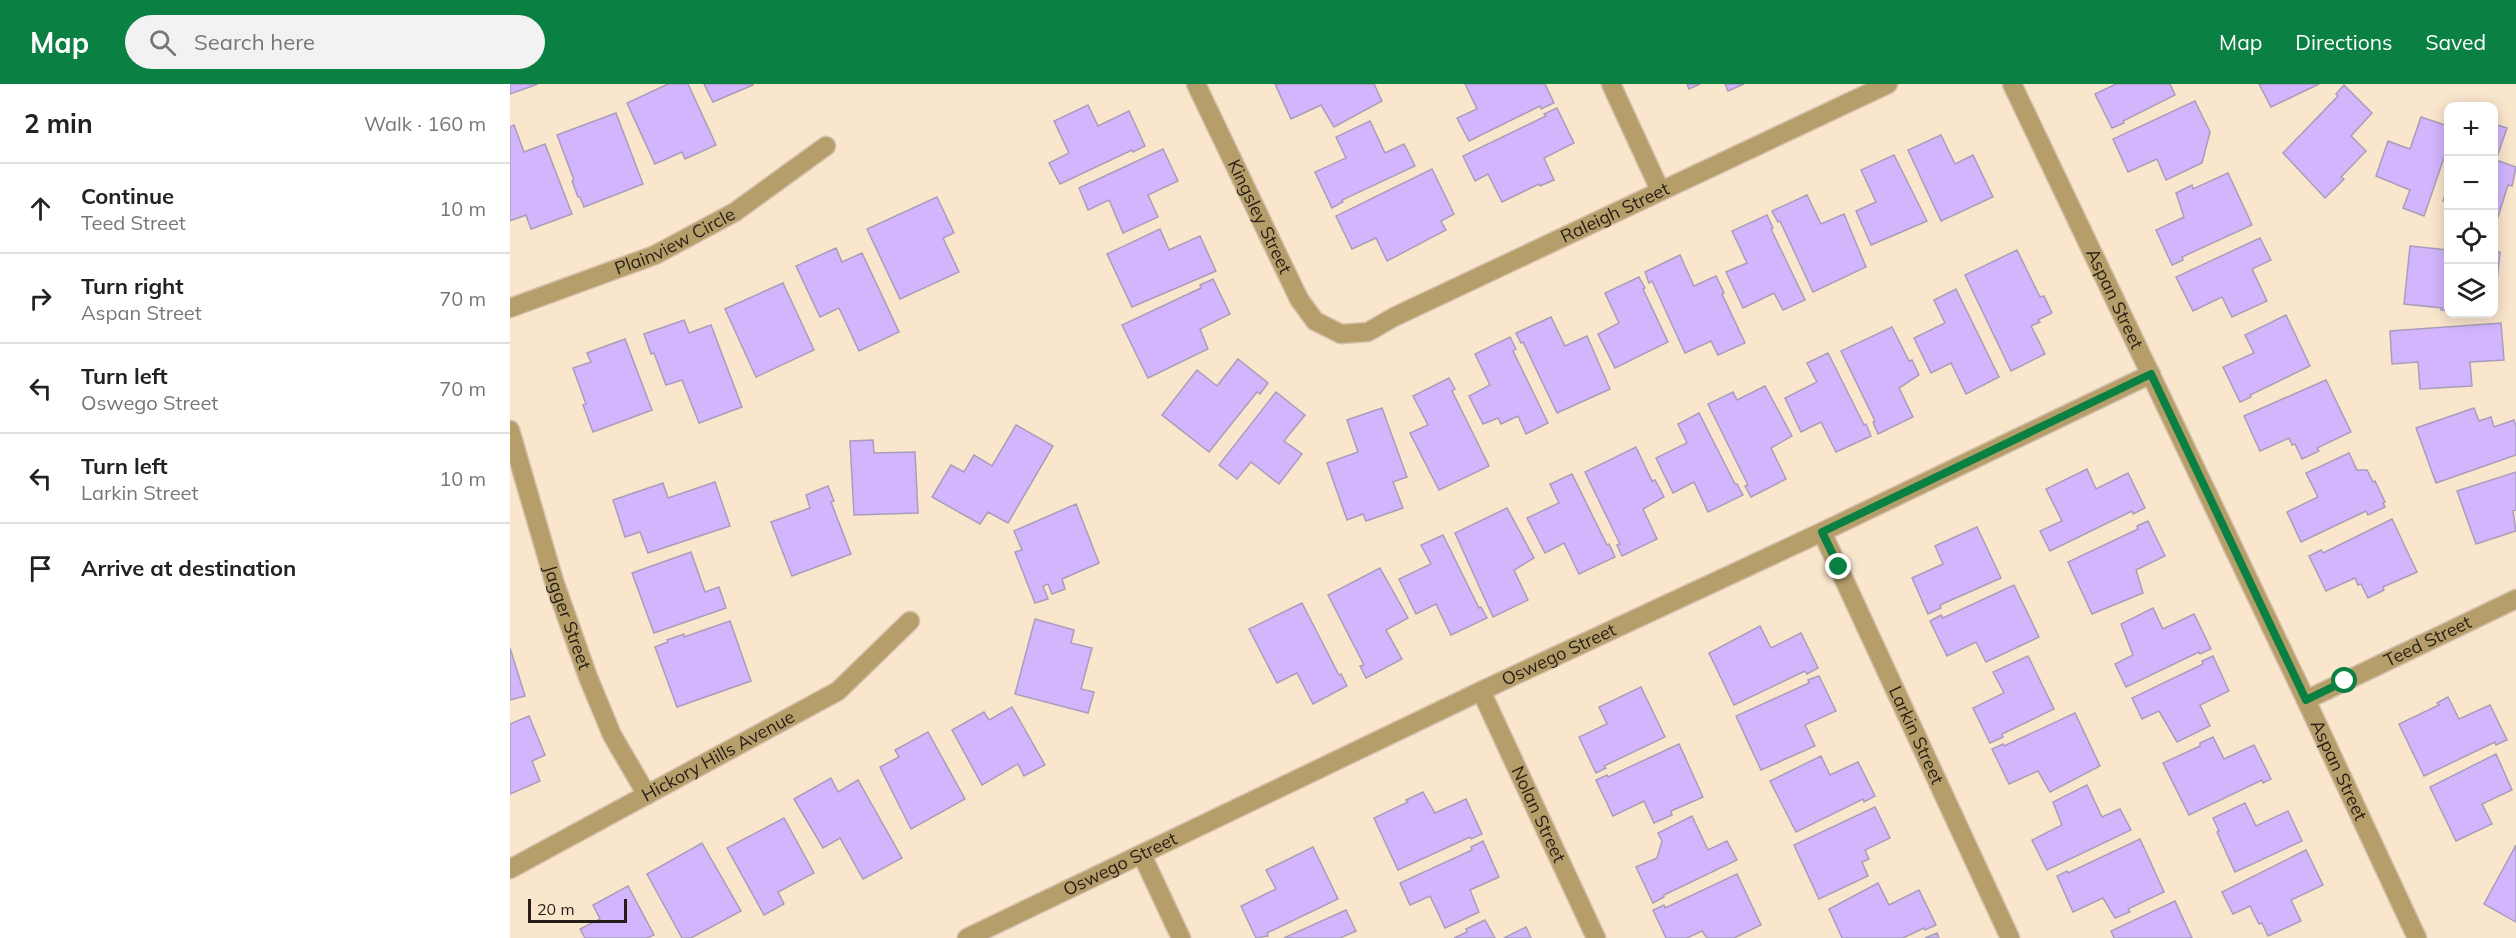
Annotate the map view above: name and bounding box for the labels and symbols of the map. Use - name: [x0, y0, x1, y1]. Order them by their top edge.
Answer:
- street label: Kingsley Street: [1223, 155, 1297, 277]
- street label: Raleigh Street: [1557, 177, 1673, 248]
- street label: Plainview Circle: [611, 202, 739, 280]
- street label: Aspan Street: [2081, 245, 2149, 353]
- route end: [1825, 553, 1851, 579]
- street label: Jagger Street: [539, 562, 596, 673]
- street label: Teed Street: [2380, 610, 2475, 672]
- street label: Oswego Street: [1498, 618, 1619, 691]
- route start: [2331, 667, 2357, 693]
- street label: Larkin Street: [1884, 682, 1949, 788]
- street label: Hickory Hills Avenue: [638, 705, 799, 806]
- street label: Aspan Street: [2306, 716, 2373, 824]
- street label: Nolan Street: [1506, 762, 1571, 866]
- street label: Oswego Street: [1059, 827, 1181, 901]
- scale bar: [528, 896, 627, 924]

